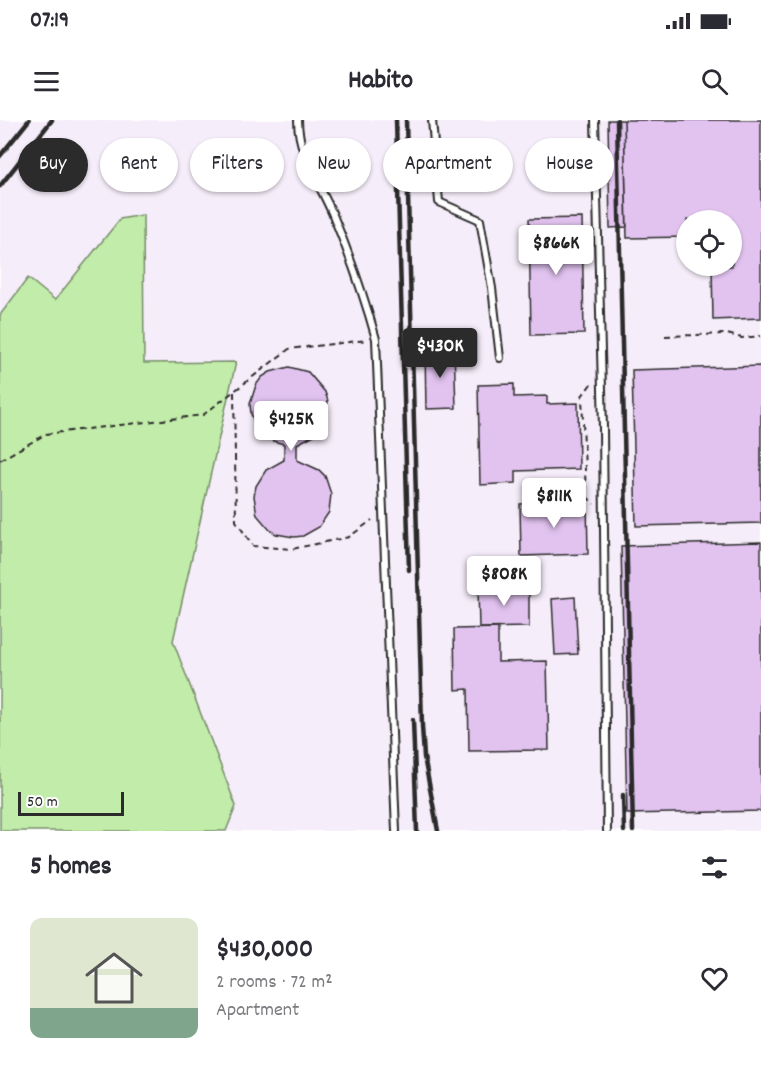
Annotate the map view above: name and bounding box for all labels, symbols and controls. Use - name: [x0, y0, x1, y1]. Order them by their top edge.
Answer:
- text: 07:19: [30, 6, 69, 37]
- text: Habito: [348, 62, 413, 101]
- icon: menu: [30, 65, 63, 98]
- icon: search: [698, 65, 731, 98]
- chip: Buy: [18, 138, 88, 192]
- chip: Rent: [100, 138, 178, 192]
- chip: Filters: [190, 138, 284, 192]
- chip: New: [296, 138, 371, 192]
- chip: Apartment: [383, 138, 513, 192]
- chip: House: [525, 138, 614, 192]
- map controls: [676, 210, 742, 276]
- button: locate: [676, 210, 742, 276]
- pin: $866K: [514, 225, 598, 276]
- text: $866K: [533, 230, 580, 258]
- pin: $430K: [398, 328, 482, 379]
- text: $430K: [416, 333, 464, 361]
- pin: $425K: [249, 401, 333, 452]
- text: $425K: [268, 406, 314, 434]
- pin: $811K: [512, 478, 596, 529]
- text: $811K: [536, 483, 572, 511]
- pin: $808K: [462, 556, 546, 607]
- text: $808K: [481, 561, 527, 589]
- scale bar: [18, 789, 124, 816]
- text: 50 m: [27, 791, 58, 814]
- text: 5 homes: [30, 849, 112, 886]
- icon: filters: [698, 851, 731, 884]
- text: $430,000: [216, 932, 313, 969]
- icon: home: [78, 942, 150, 1014]
- icon: heart: [698, 962, 731, 995]
- text: 2 rooms · 72 m²: [216, 969, 332, 997]
- text: Apartment: [216, 997, 299, 1025]

